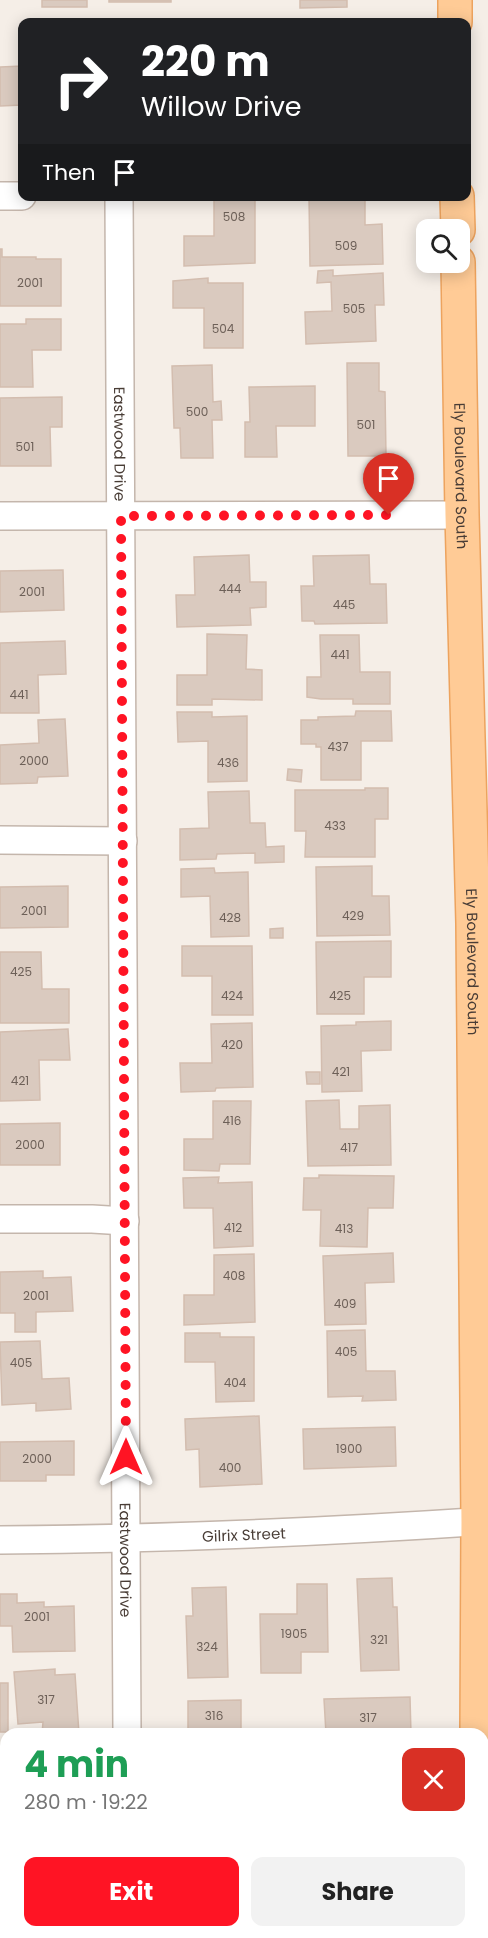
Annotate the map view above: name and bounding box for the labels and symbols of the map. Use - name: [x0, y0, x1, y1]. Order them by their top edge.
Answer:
- house number: 508: [223, 208, 245, 225]
- house number: 509: [335, 237, 357, 254]
- house number: 2001: [17, 274, 43, 291]
- house number: 505: [343, 300, 365, 317]
- house number: 504: [212, 320, 235, 337]
- street label: Eastwood Drive: [109, 387, 131, 501]
- street label: Ely Boulevard South: [450, 402, 473, 550]
- house number: 500: [186, 403, 208, 420]
- house number: 501: [357, 416, 375, 433]
- house number: 501: [16, 438, 34, 455]
- pin: [363, 453, 414, 515]
- house number: 444: [219, 580, 242, 597]
- house number: 2001: [19, 583, 45, 600]
- house number: 445: [333, 596, 355, 613]
- house number: 441: [331, 646, 349, 663]
- house number: 441: [10, 686, 28, 703]
- house number: 437: [327, 738, 349, 755]
- house number: 2000: [19, 752, 49, 769]
- house number: 436: [217, 754, 239, 771]
- house number: 433: [324, 817, 346, 834]
- street label: Ely Boulevard South: [462, 888, 484, 1035]
- house number: 2001: [21, 902, 47, 919]
- house number: 429: [342, 907, 364, 924]
- house number: 428: [219, 909, 241, 926]
- house number: 425: [10, 963, 32, 980]
- house number: 424: [221, 987, 243, 1004]
- house number: 425: [329, 987, 351, 1004]
- house number: 420: [221, 1036, 243, 1053]
- house number: 421: [332, 1063, 350, 1080]
- house number: 421: [11, 1072, 29, 1089]
- house number: 416: [222, 1112, 242, 1129]
- house number: 2000: [15, 1136, 45, 1153]
- house number: 417: [340, 1139, 358, 1156]
- house number: 412: [224, 1219, 242, 1236]
- house number: 413: [335, 1220, 353, 1237]
- house number: 408: [223, 1267, 245, 1284]
- house number: 2001: [23, 1287, 49, 1304]
- house number: 409: [334, 1295, 356, 1312]
- house number: 405: [335, 1343, 357, 1360]
- house number: 405: [10, 1354, 32, 1371]
- house number: 404: [224, 1374, 247, 1391]
- position arrow: [94, 1425, 158, 1489]
- house number: 1900: [336, 1440, 362, 1457]
- house number: 2000: [22, 1450, 52, 1467]
- house number: 400: [219, 1459, 241, 1476]
- street label: Eastwood Drive: [115, 1503, 137, 1617]
- street label: Gilrix Street: [202, 1522, 286, 1546]
- house number: 2001: [24, 1608, 50, 1625]
- house number: 1905: [281, 1625, 307, 1642]
- house number: 321: [370, 1631, 388, 1648]
- house number: 324: [196, 1638, 218, 1655]
- house number: 317: [37, 1691, 55, 1708]
- house number: 316: [205, 1707, 223, 1724]
- house number: 317: [359, 1709, 377, 1726]

